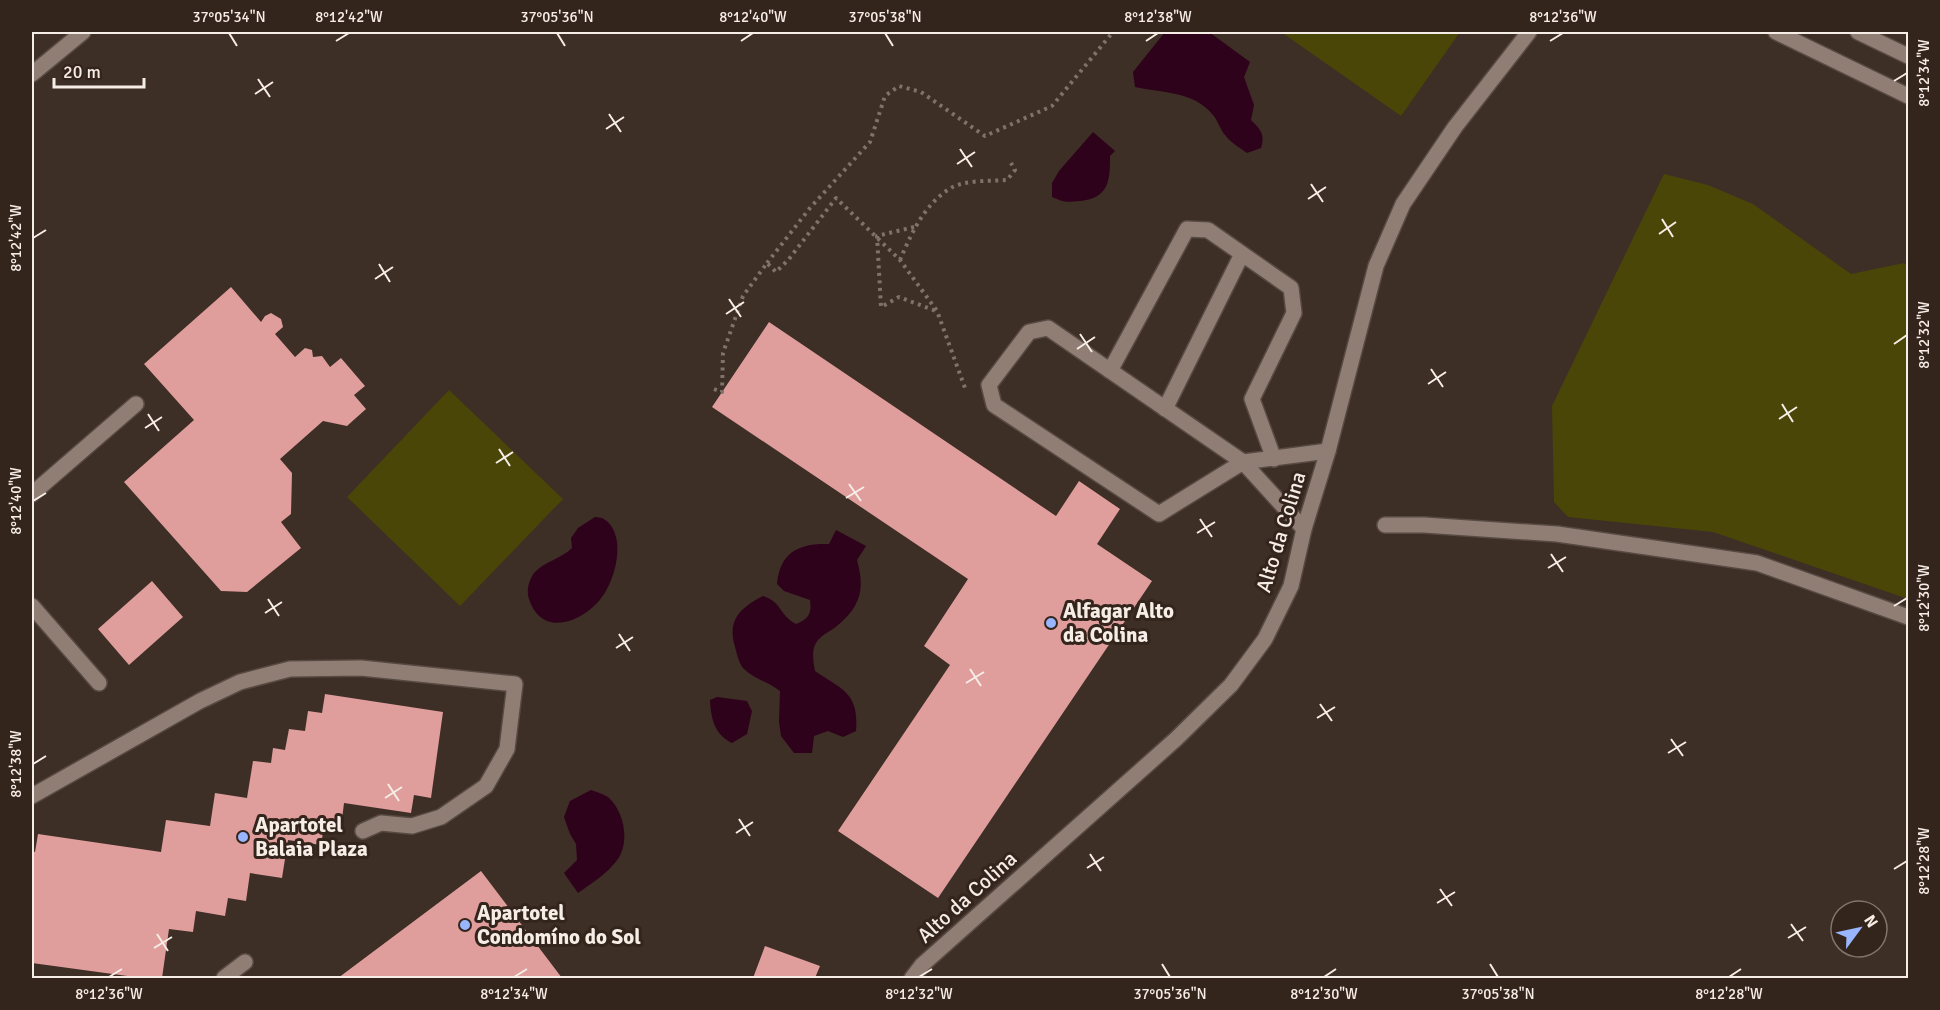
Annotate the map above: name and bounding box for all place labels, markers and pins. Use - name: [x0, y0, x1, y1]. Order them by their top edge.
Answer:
- place label: Alfagar Alto da Colina: [1063, 598, 1174, 648]
- marker: Alfagar Alto da Colina: [1044, 616, 1058, 630]
- place label: Apartotel Balaia Plaza: [255, 812, 368, 862]
- marker: Apartotel Balaia Plaza: [236, 830, 250, 844]
- place label: Apartotel Condomíno do Sol: [477, 900, 641, 950]
- marker: Apartotel Condomíno do Sol: [458, 918, 472, 932]

